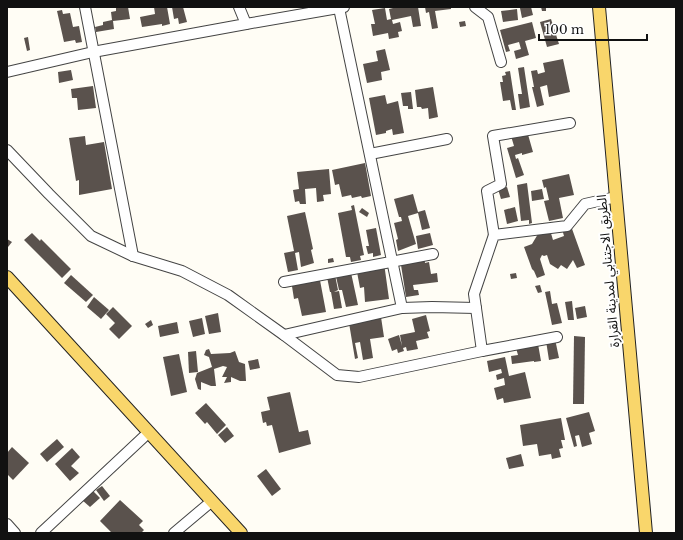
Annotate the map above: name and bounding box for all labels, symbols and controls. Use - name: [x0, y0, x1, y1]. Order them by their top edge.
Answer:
- scale bar: [539, 16, 647, 42]
- text: 100 m: [545, 22, 584, 37]
- street label: الطريق الاجتنابي لمدينة القرارة: [593, 194, 625, 348]

